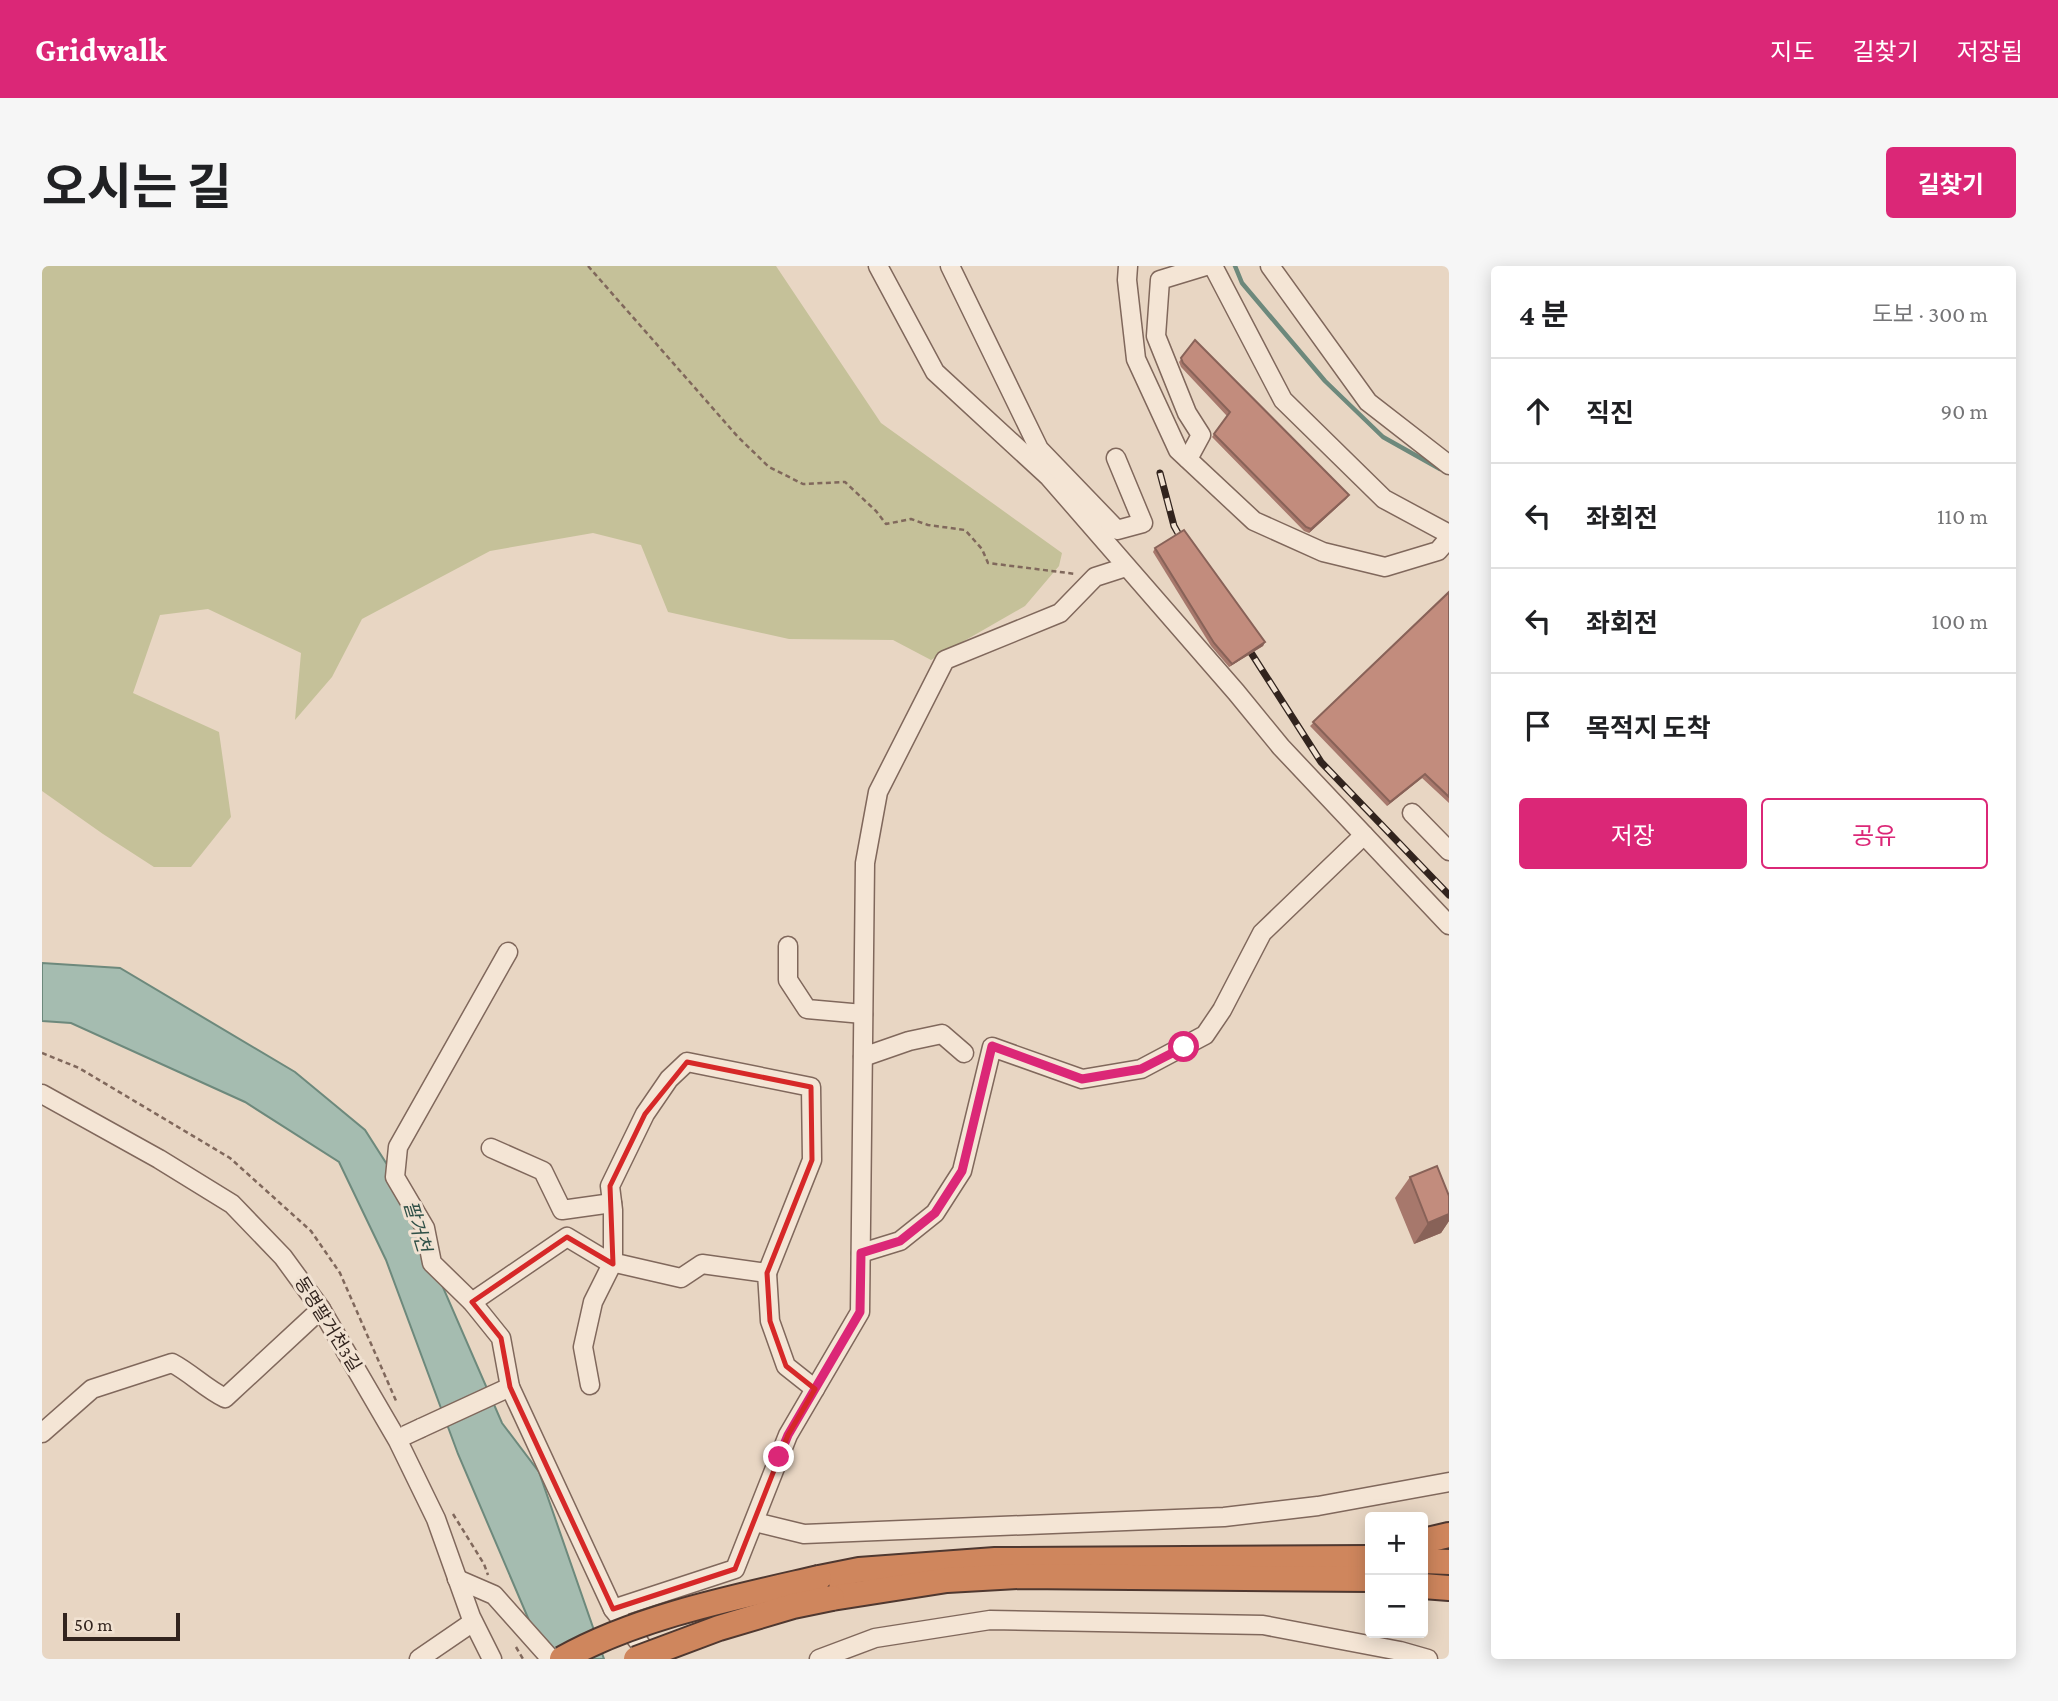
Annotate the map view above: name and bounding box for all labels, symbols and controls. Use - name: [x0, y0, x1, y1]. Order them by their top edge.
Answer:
- text: Gridwalk: [35, 31, 167, 68]
- text: 지도: [1770, 38, 1815, 65]
- text: 길찾기: [1853, 38, 1919, 65]
- text: 저장됨: [1957, 38, 2023, 65]
- button: 길찾기: [1886, 147, 2016, 218]
- text: 오시는 길: [42, 160, 232, 215]
- text: 4 분: [1519, 298, 1569, 331]
- text: 도보 · 300 m: [1872, 301, 1988, 327]
- icon: ahead: [1519, 392, 1557, 430]
- text: 90 m: [1941, 398, 1988, 424]
- text: 직진: [1586, 399, 1634, 428]
- icon: left: [1519, 497, 1557, 535]
- text: 110 m: [1937, 503, 1988, 529]
- text: 좌회전: [1586, 504, 1658, 533]
- icon: left: [1519, 602, 1557, 640]
- text: 100 m: [1932, 608, 1988, 634]
- text: 좌회전: [1586, 609, 1658, 638]
- icon: arrive: [1519, 707, 1557, 745]
- text: 목적지 도착: [1586, 714, 1711, 743]
- button: 저장: [1519, 798, 1747, 869]
- button: 공유: [1761, 798, 1988, 869]
- route start: [1168, 1031, 1199, 1062]
- water label: 팔거천: [400, 1198, 436, 1256]
- street label: 동명팔거천3길: [291, 1273, 365, 1375]
- route end: [763, 1441, 794, 1472]
- map controls: [1365, 1512, 1428, 1638]
- button: +: [1365, 1512, 1428, 1575]
- button: −: [1365, 1575, 1428, 1638]
- scale bar: [63, 1610, 180, 1642]
- text: 50 m: [74, 1614, 113, 1635]

